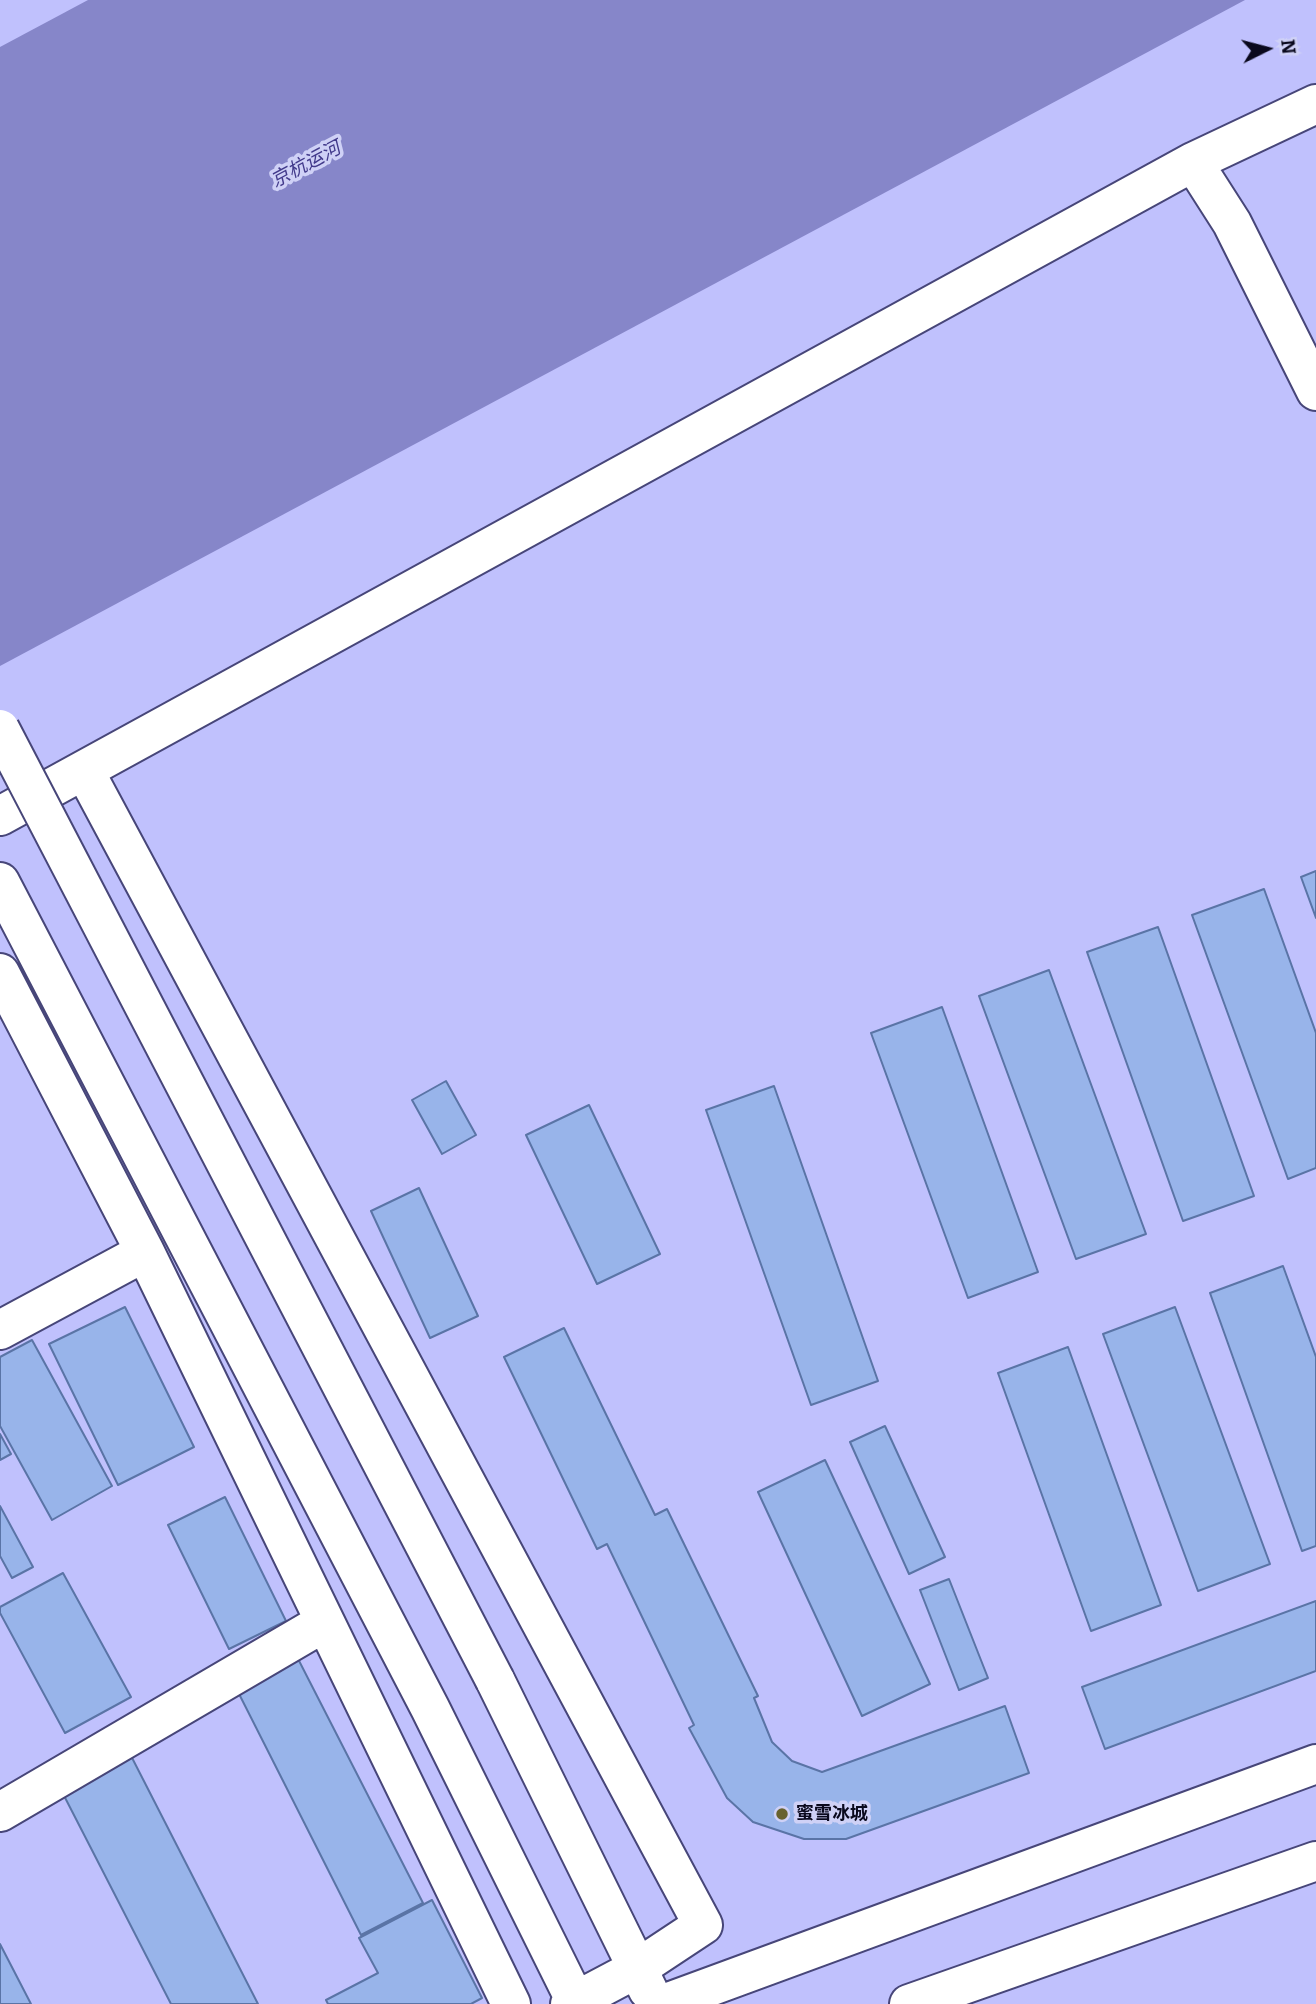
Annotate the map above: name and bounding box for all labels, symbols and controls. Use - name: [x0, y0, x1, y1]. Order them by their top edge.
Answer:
- north arrow: [1232, 14, 1302, 84]
- text: N: [1276, 38, 1301, 55]
- water label: 京杭运河: [267, 137, 345, 193]
- place label: 蜜雪冰城: [796, 1803, 868, 1825]
- marker: 蜜雪冰城: [774, 1806, 790, 1822]

